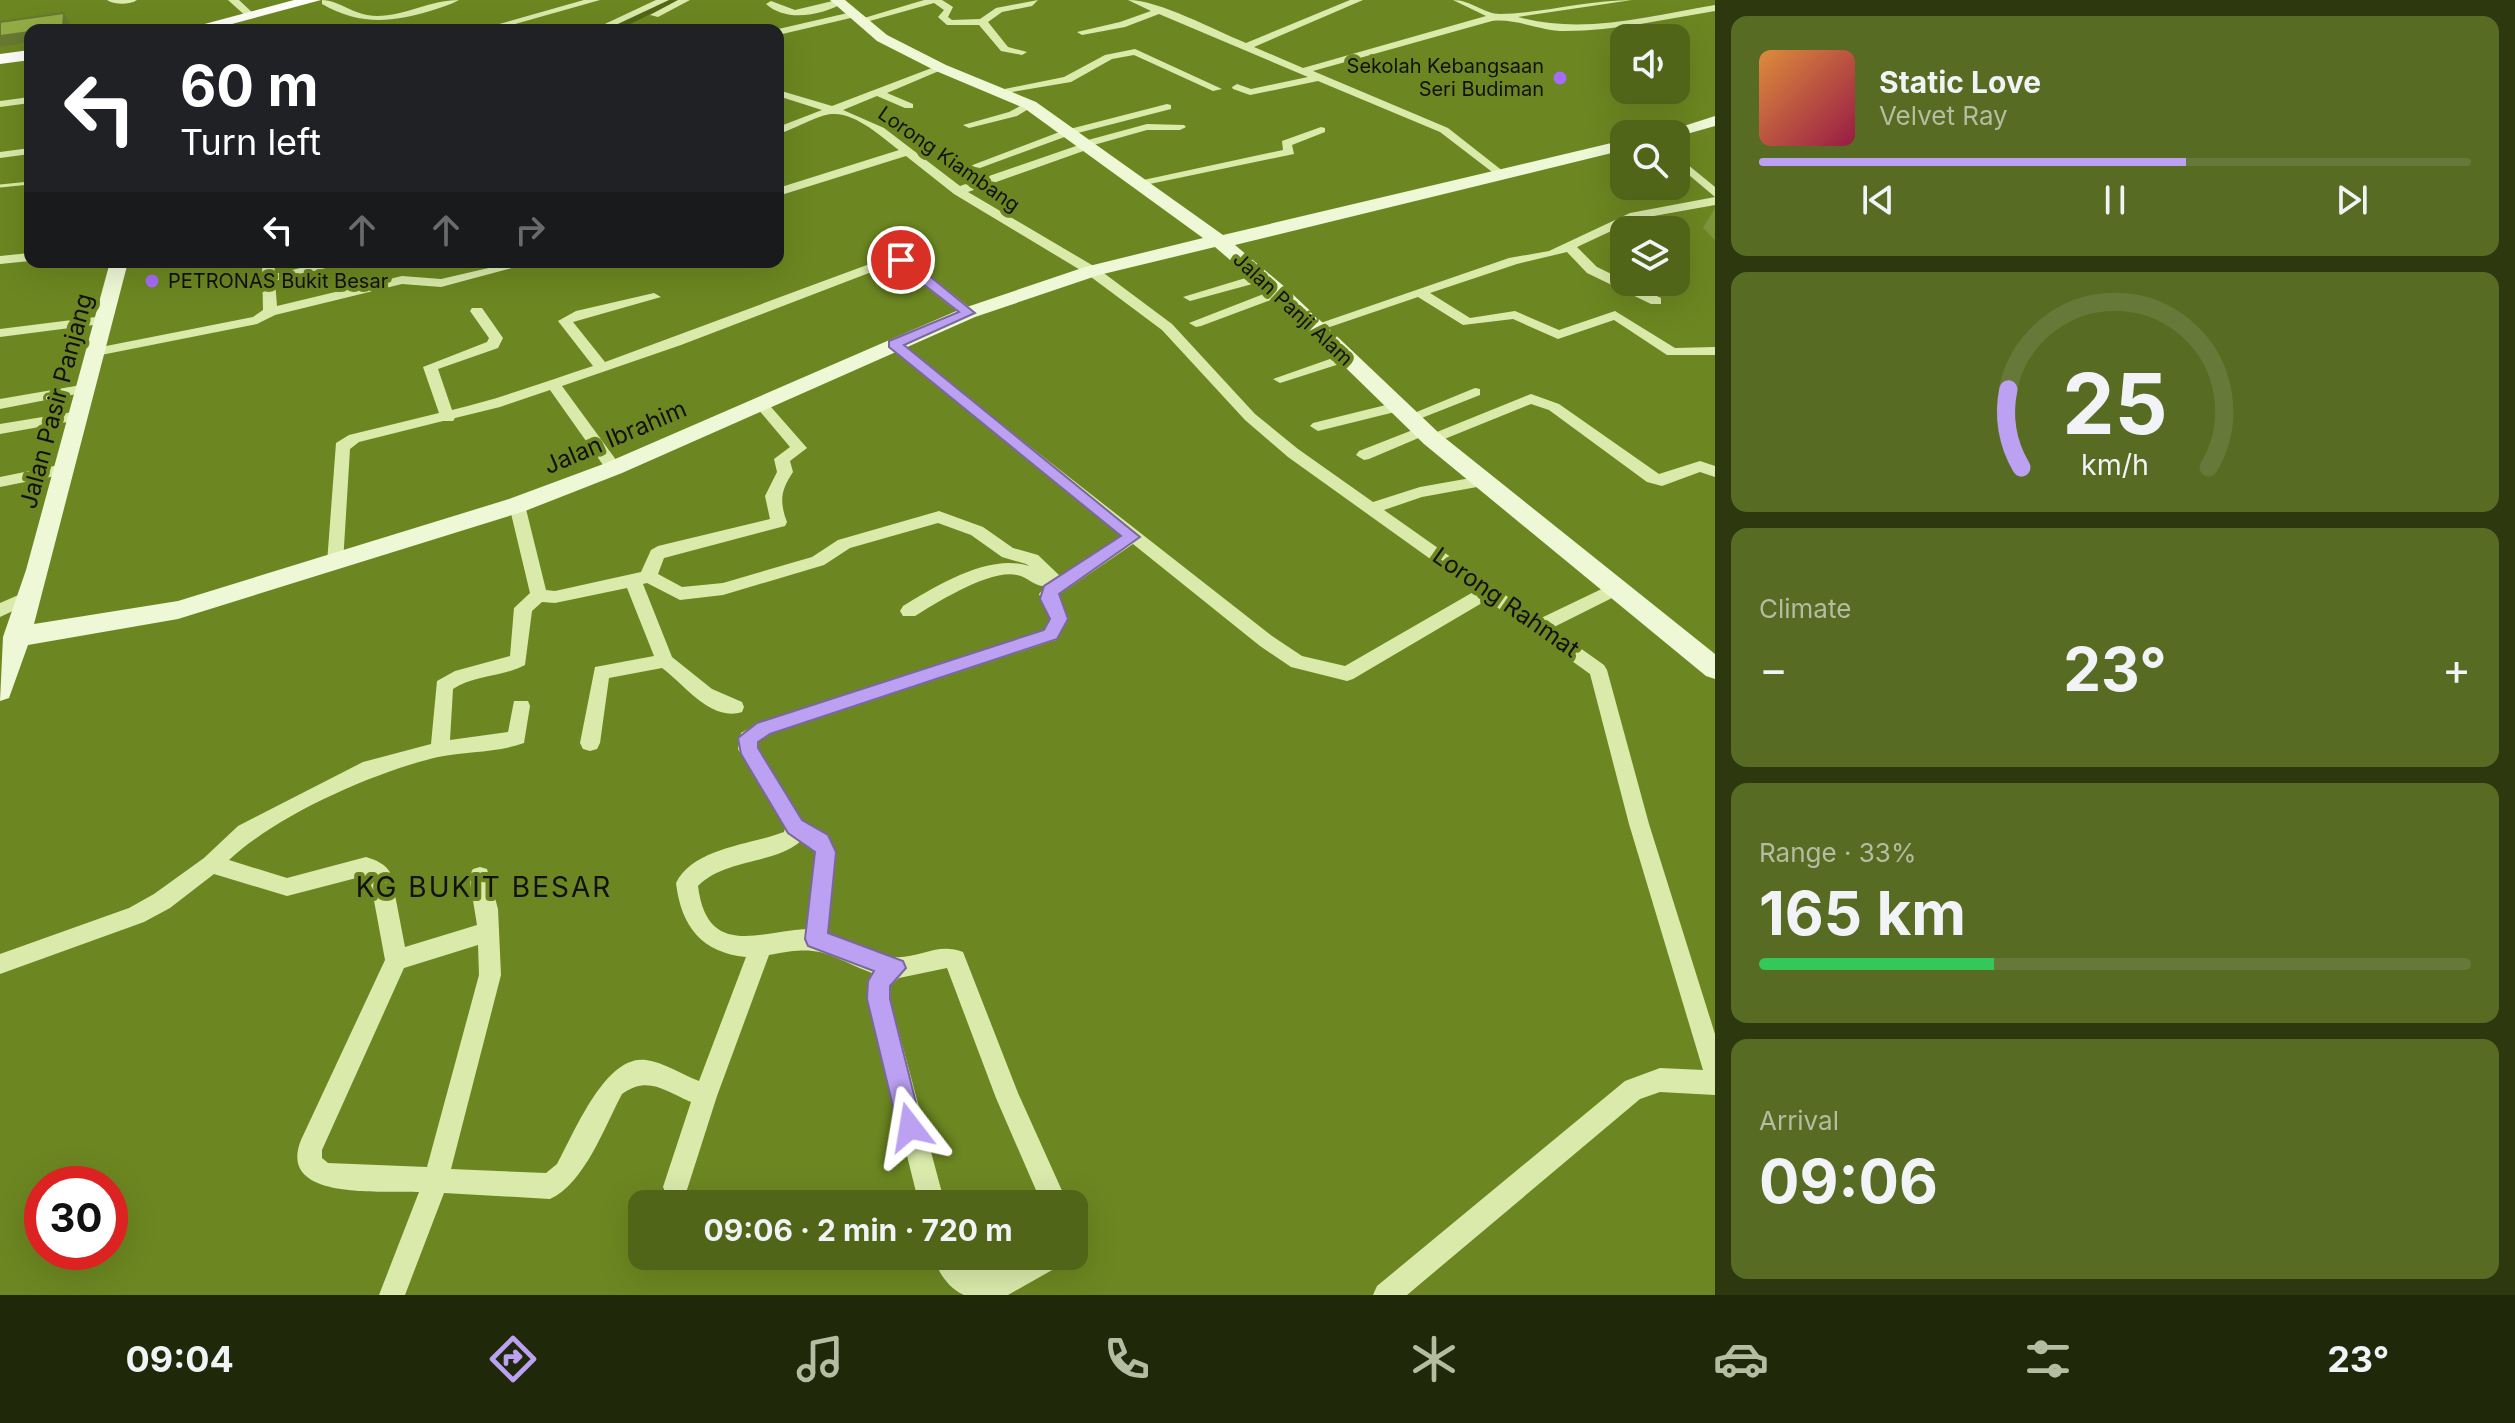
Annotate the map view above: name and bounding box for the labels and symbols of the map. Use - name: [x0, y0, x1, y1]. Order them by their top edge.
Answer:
- place label: Sekolah Kebangsaan Seri Budiman: [1347, 54, 1544, 101]
- marker: Sekolah Kebangsaan Seri Budiman: [1551, 69, 1569, 87]
- street label: Lorong Kiambang: [874, 101, 1024, 217]
- pin: [867, 226, 935, 294]
- street label: Jalan Panji Alam: [1228, 247, 1358, 371]
- place label: PETRONAS Bukit Besar: [168, 269, 389, 293]
- marker: PETRONAS Bukit Besar: [143, 272, 161, 290]
- street label: Jalan Pasir Panjang: [13, 290, 99, 512]
- street label: Jalan Ibrahim: [539, 394, 691, 480]
- street label: Lorong Rahmat: [1427, 541, 1585, 663]
- district label: KG BUKIT BESAR: [356, 870, 612, 904]
- position arrow: [868, 1085, 952, 1169]
- speed limit sign: 30: [24, 1166, 128, 1270]

